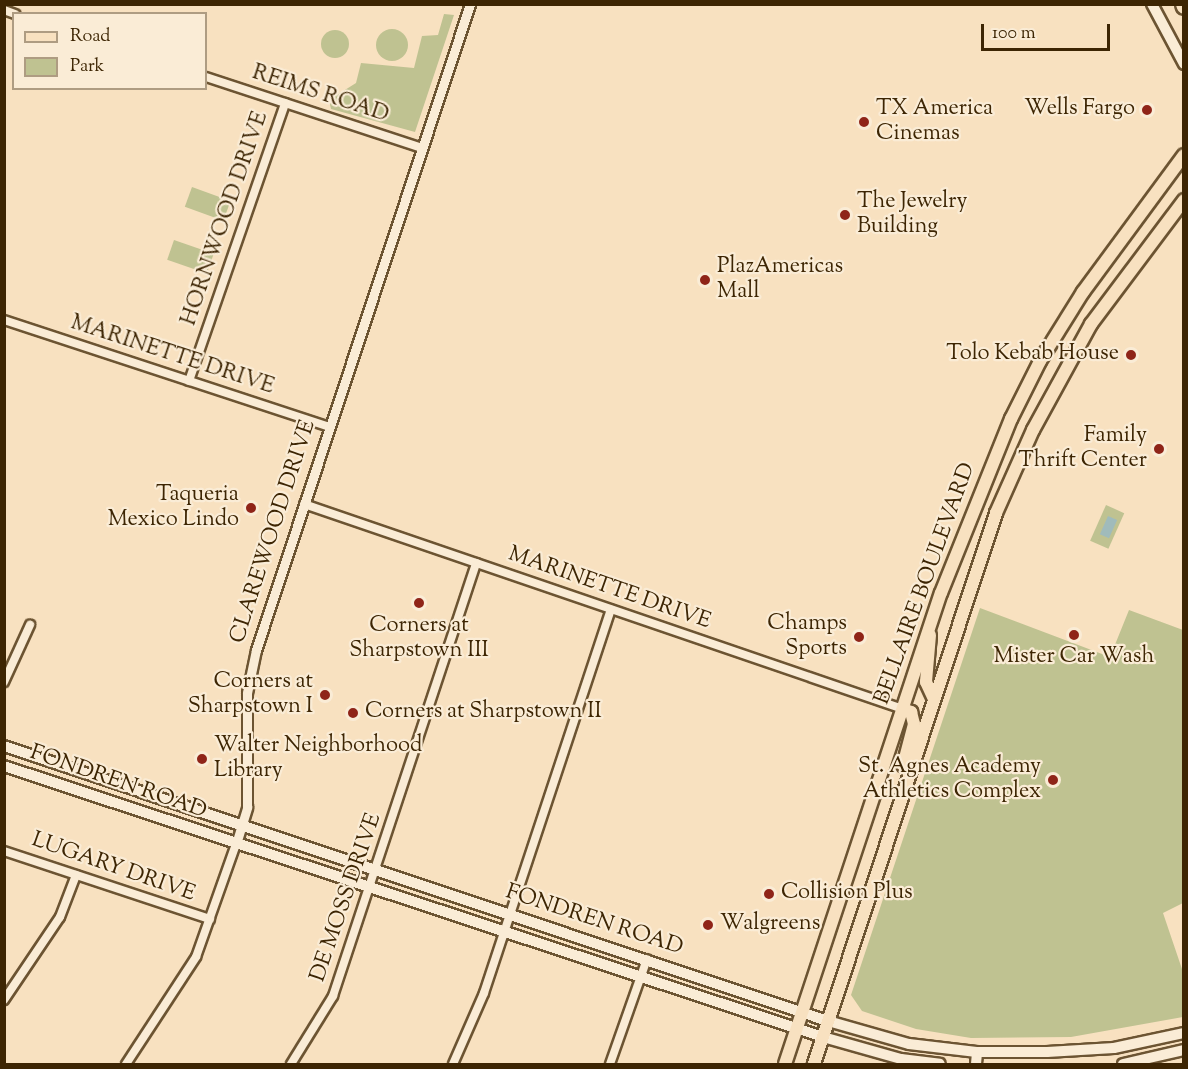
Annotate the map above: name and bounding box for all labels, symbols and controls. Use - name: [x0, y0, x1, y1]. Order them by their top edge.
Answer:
- legend: [12, 12, 207, 90]
- scale bar: [984, 12, 1113, 50]
- text: 100 m: [992, 21, 1036, 47]
- text: Road: [70, 24, 110, 50]
- text: Park: [70, 54, 104, 80]
- street label: REIMS ROAD: [248, 60, 392, 130]
- place label: TX America Cinemas: [876, 96, 993, 148]
- place label: Wells Fargo: [1024, 97, 1135, 123]
- marker: Wells Fargo: [1140, 103, 1154, 117]
- street label: HORNWOOD DRIVE: [177, 109, 275, 329]
- marker: TX America Cinemas: [857, 115, 871, 129]
- place label: The Jewelry Building: [857, 189, 967, 240]
- marker: The Jewelry Building: [838, 208, 852, 222]
- place label: PlazAmericas Mall: [717, 254, 843, 306]
- marker: PlazAmericas Mall: [698, 273, 712, 287]
- street label: MARINETTE DRIVE: [67, 311, 277, 401]
- place label: Tolo Kebab House: [946, 342, 1119, 368]
- marker: Tolo Kebab House: [1124, 348, 1138, 362]
- street label: CLAREWOOD DRIVE: [225, 417, 323, 647]
- place label: Family Thrift Center: [1018, 423, 1147, 475]
- marker: Family Thrift Center: [1152, 442, 1166, 456]
- street label: BELLAIRE BOULEVARD: [870, 460, 982, 708]
- place label: Taqueria Mexico Lindo: [108, 482, 239, 534]
- marker: Taqueria Mexico Lindo: [244, 501, 258, 515]
- street label: MARINETTE DRIVE: [504, 542, 714, 636]
- marker: Corners at Sharpstown III: [412, 596, 426, 610]
- place label: Champs Sports: [767, 611, 847, 662]
- place label: Corners at Sharpstown III: [349, 613, 489, 664]
- marker: Mister Car Wash: [1067, 628, 1081, 642]
- marker: Champs Sports: [852, 630, 866, 644]
- place label: Mister Car Wash: [994, 645, 1154, 671]
- place label: Corners at Sharpstown I: [188, 669, 313, 720]
- marker: Corners at Sharpstown I: [318, 688, 332, 702]
- place label: Corners at Sharpstown II: [365, 700, 602, 726]
- marker: Corners at Sharpstown II: [346, 706, 360, 720]
- place label: Walter Neighborhood Library: [214, 733, 422, 784]
- street label: FONDREN ROAD: [26, 740, 210, 826]
- marker: Walter Neighborhood Library: [195, 752, 209, 766]
- place label: St. Agnes Academy Athletics Complex: [858, 754, 1041, 806]
- marker: St. Agnes Academy Athletics Complex: [1046, 773, 1060, 787]
- street label: DE MOSS DRIVE: [306, 810, 388, 986]
- street label: LUGARY DRIVE: [28, 828, 198, 908]
- street label: FONDREN ROAD: [502, 880, 686, 962]
- place label: Collision Plus: [781, 881, 913, 907]
- marker: Collision Plus: [762, 887, 776, 901]
- place label: Walgreens: [720, 912, 820, 938]
- marker: Walgreens: [701, 918, 715, 932]

